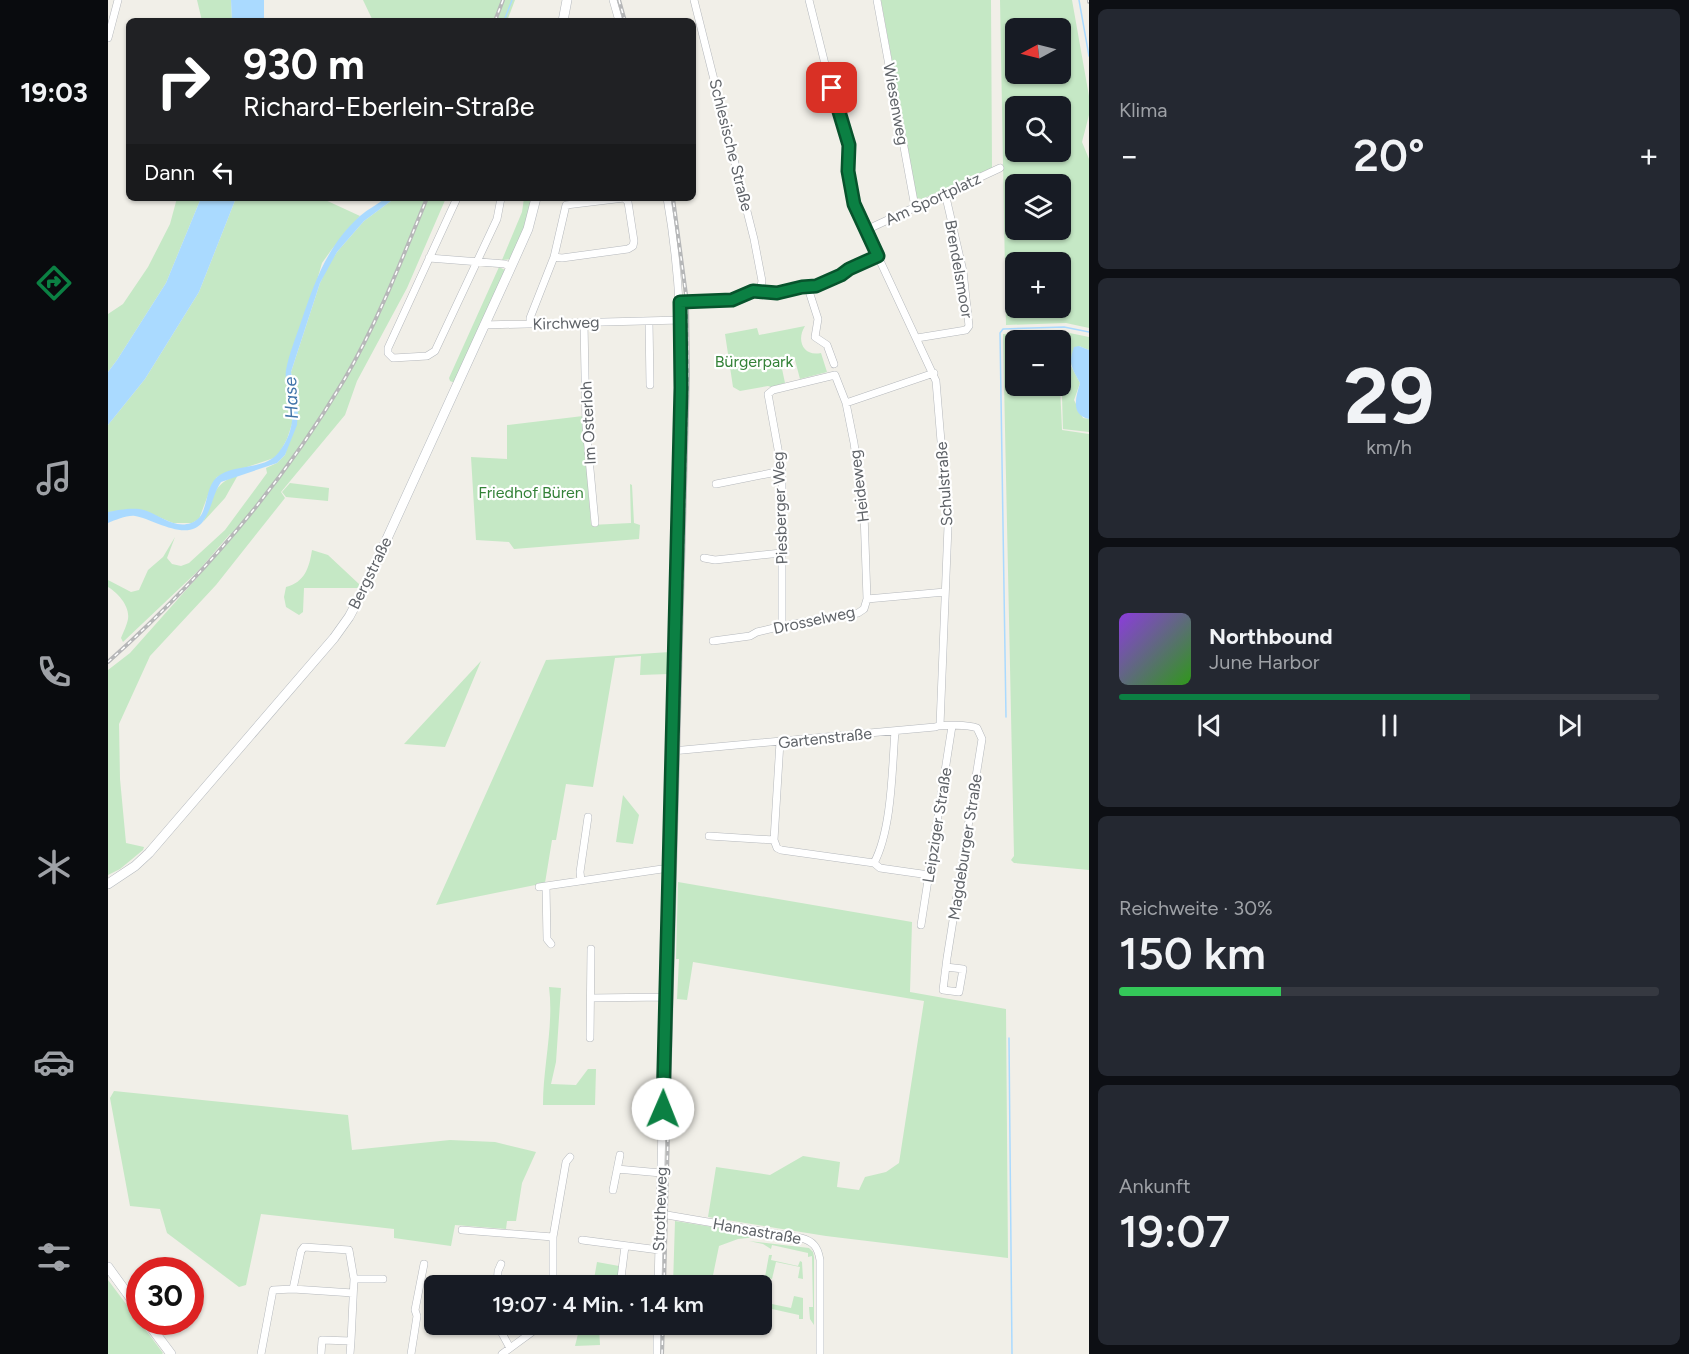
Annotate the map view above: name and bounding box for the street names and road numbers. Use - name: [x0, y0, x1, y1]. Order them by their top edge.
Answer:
- street label: Wiesenweg: [879, 61, 913, 147]
- street label: Schlesische Straße: [705, 77, 757, 213]
- street label: Am Sportplatz: [882, 168, 984, 229]
- street label: Brendelsmoor: [941, 218, 977, 320]
- street label: Kirchweg: [532, 312, 600, 334]
- street label: Im Osterloh: [576, 381, 600, 465]
- street label: Schulstraße: [932, 441, 956, 527]
- street label: Heideweg: [845, 449, 873, 523]
- street label: Piesberger Weg: [769, 451, 791, 565]
- street label: Bergstraße: [344, 533, 396, 612]
- street label: Drosselweg: [771, 602, 857, 638]
- street label: Gartenstraße: [777, 724, 873, 752]
- street label: Leipziger Straße: [919, 766, 956, 884]
- street label: Magdeburger Straße: [944, 772, 986, 921]
- street label: Strotheweg: [649, 1166, 671, 1252]
- street label: Hansastraße: [711, 1214, 803, 1248]

